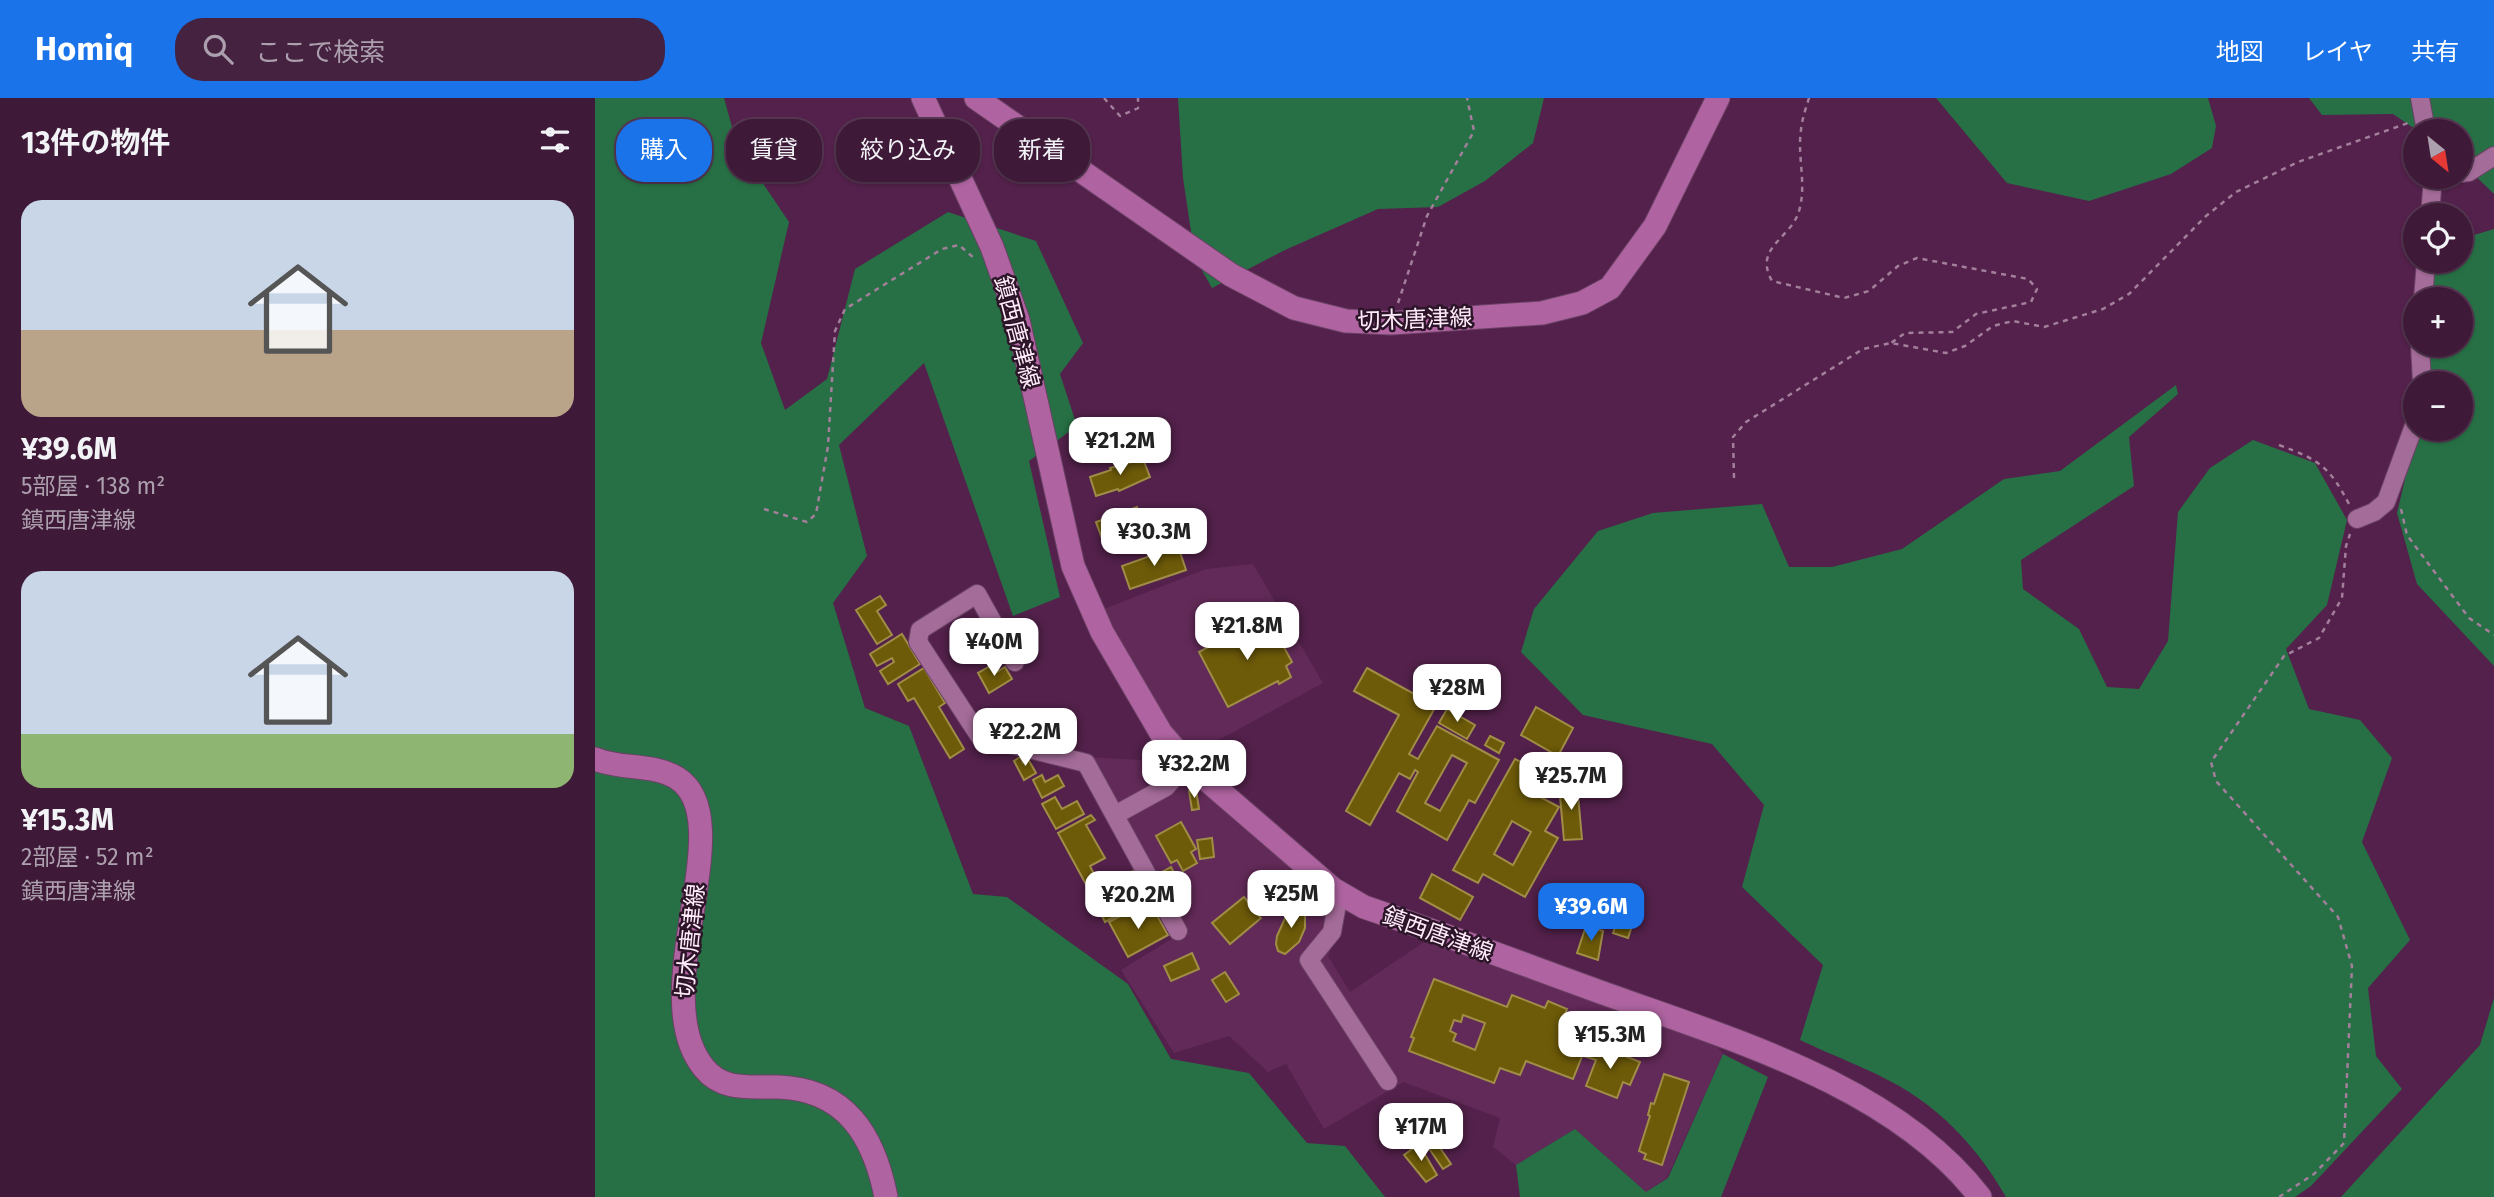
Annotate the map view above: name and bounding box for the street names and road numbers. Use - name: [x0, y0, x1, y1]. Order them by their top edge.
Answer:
- street label: 鎮西唐津線: [989, 273, 1045, 391]
- street label: 切木唐津線: [1357, 303, 1473, 335]
- street label: 切木唐津線: [670, 882, 710, 1000]
- street label: 鎮西唐津線: [1379, 901, 1497, 967]

